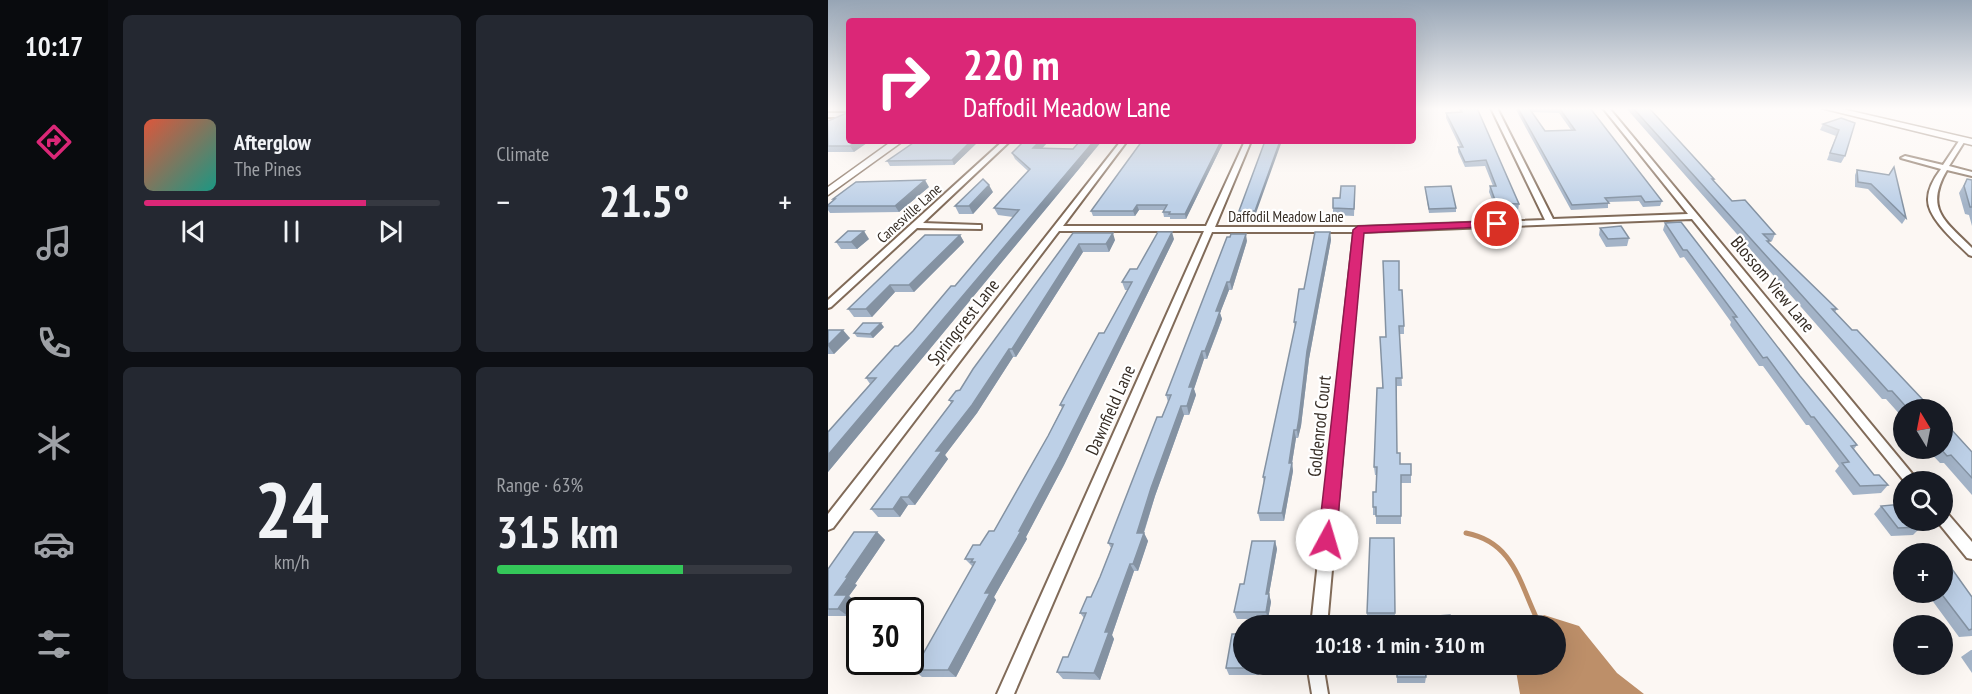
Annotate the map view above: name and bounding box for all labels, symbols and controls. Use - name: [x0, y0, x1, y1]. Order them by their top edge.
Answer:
- text: 10:17: [25, 29, 83, 63]
- text: 220 m: [963, 37, 1060, 92]
- icon: right: [864, 42, 942, 120]
- text: Daffodil Meadow Lane: [963, 90, 1171, 124]
- icon: directions: [33, 121, 75, 163]
- text: Afterglow: [234, 128, 311, 156]
- text: Climate: [497, 141, 549, 167]
- text: The Pines: [234, 156, 301, 182]
- text: 21.5°: [599, 171, 689, 229]
- street label: Canesville Lane: [873, 179, 945, 247]
- text: −: [497, 180, 510, 223]
- text: +: [778, 180, 792, 223]
- pin: [1471, 198, 1522, 249]
- street label: Daffodil Meadow Lane: [1228, 207, 1344, 226]
- icon: arrive: [1480, 207, 1513, 240]
- icon: previous: [177, 215, 210, 248]
- icon: pause: [275, 215, 308, 248]
- icon: next: [374, 215, 407, 248]
- icon: music: [33, 222, 75, 264]
- street label: Blossom View Lane: [1726, 231, 1820, 337]
- street label: Springcrest Lane: [922, 274, 1004, 370]
- icon: phone: [33, 322, 75, 364]
- street label: Dawnfield Lane: [1080, 361, 1140, 459]
- street label: Goldenrod Court: [1302, 374, 1336, 478]
- north arrow: [1893, 399, 1953, 459]
- map controls: [1893, 399, 1953, 675]
- icon: climate: [33, 422, 75, 464]
- text: 24: [254, 459, 329, 560]
- button: search: [1893, 471, 1953, 531]
- text: Range · 63%: [497, 472, 583, 498]
- text: 315 km: [497, 502, 619, 560]
- position arrow: [1295, 508, 1359, 572]
- icon: car: [33, 523, 75, 565]
- button: +: [1893, 543, 1953, 603]
- text: km/h: [274, 549, 309, 575]
- speed limit sign: 30: [846, 597, 924, 675]
- button: −: [1893, 615, 1953, 675]
- icon: filters: [33, 623, 75, 665]
- text: 10:18 · 1 min · 310 m: [1314, 631, 1485, 659]

